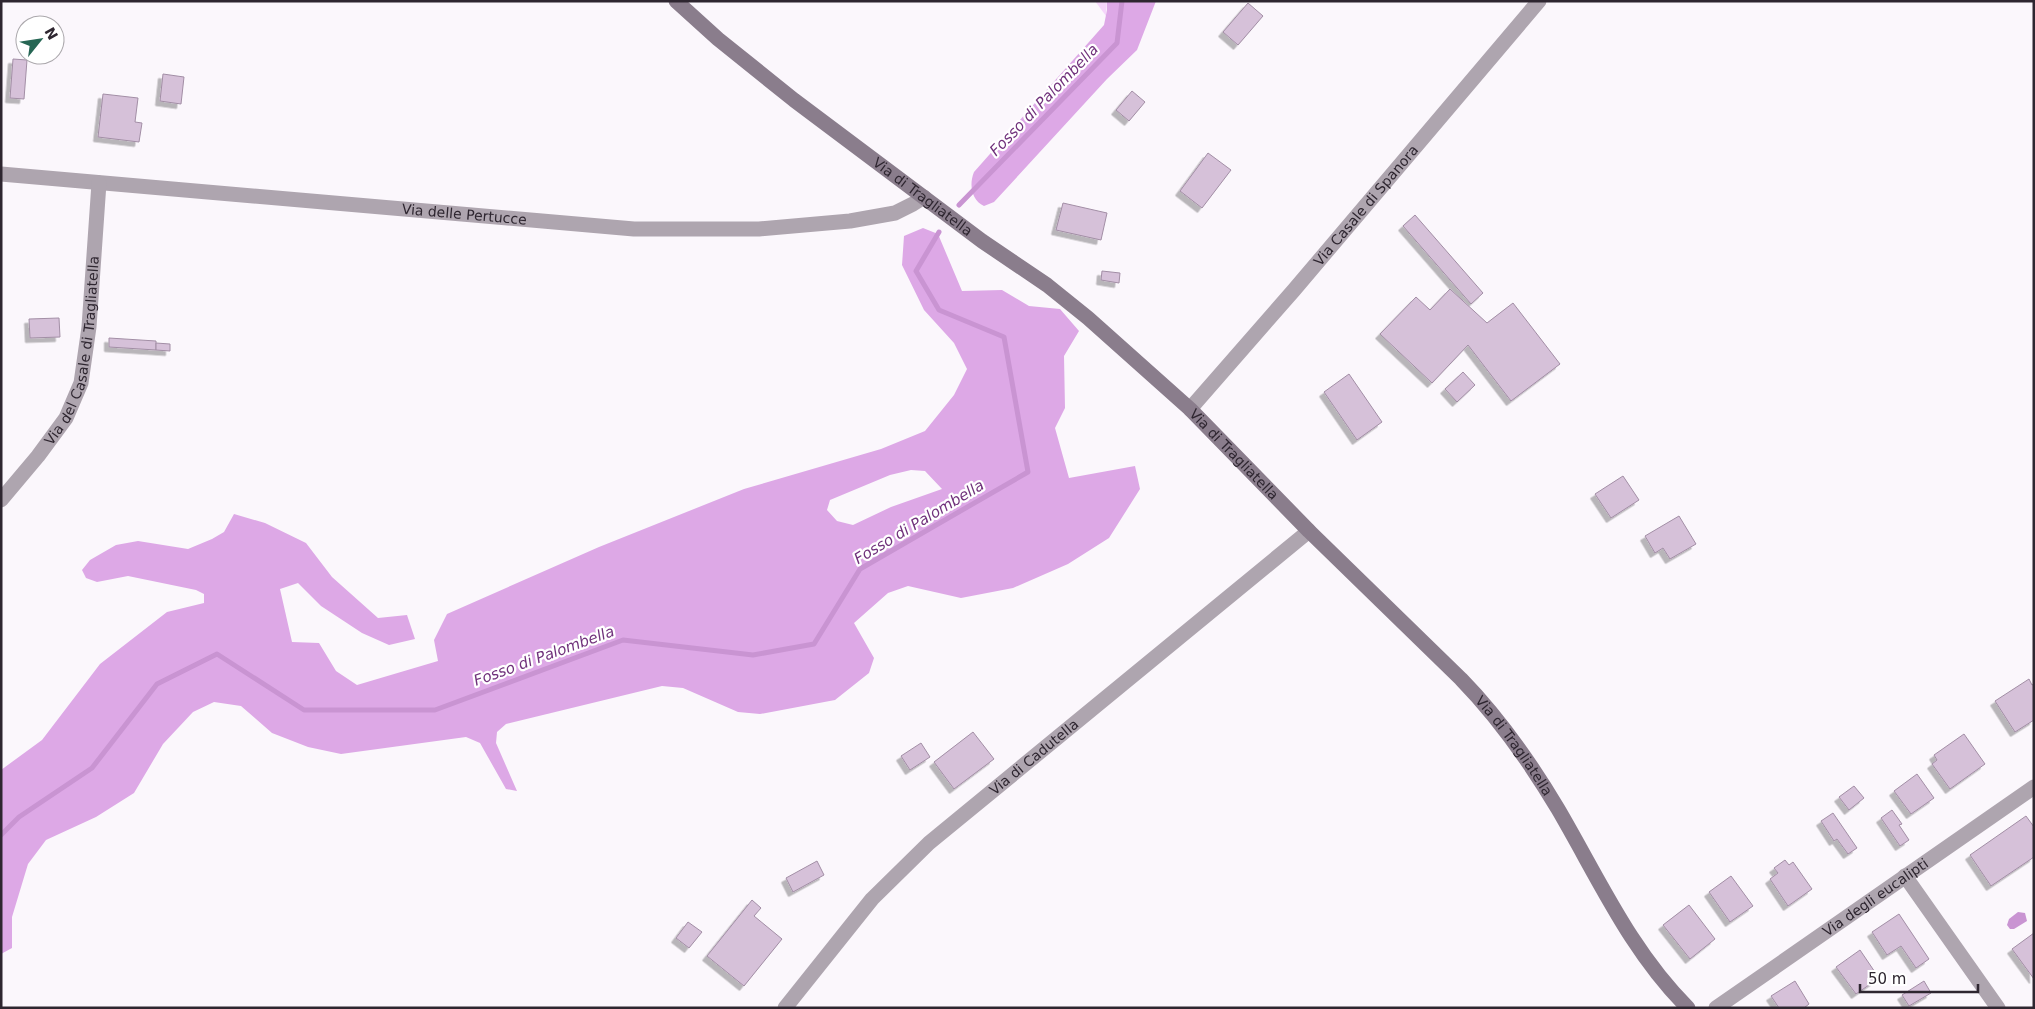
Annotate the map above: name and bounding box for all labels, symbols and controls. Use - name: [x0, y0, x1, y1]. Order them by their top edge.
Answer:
- north arrow: [15, 15, 65, 65]
- text: N: [41, 24, 61, 43]
- water label: Fosso di Palombella: [986, 40, 1102, 160]
- street label: Via Casale di Spanora: [1310, 142, 1421, 269]
- street label: Via di Tragliatella: [870, 154, 976, 239]
- street label: Via delle Pertucce: [401, 201, 527, 228]
- street label: Via del Casale di Tragliatella: [41, 255, 102, 448]
- street label: Via di Tragliatella: [1186, 406, 1282, 503]
- water label: Fosso di Palombella: [851, 476, 987, 568]
- water label: Fosso di Palombella: [471, 622, 617, 690]
- street label: Via di Tragliatella: [1472, 692, 1556, 799]
- street label: Via di Cadutella: [986, 716, 1081, 798]
- street label: Via degli eucalipti: [1820, 855, 1931, 939]
- scale bar: [1860, 962, 1978, 994]
- text: 50 m: [1868, 970, 1906, 988]

